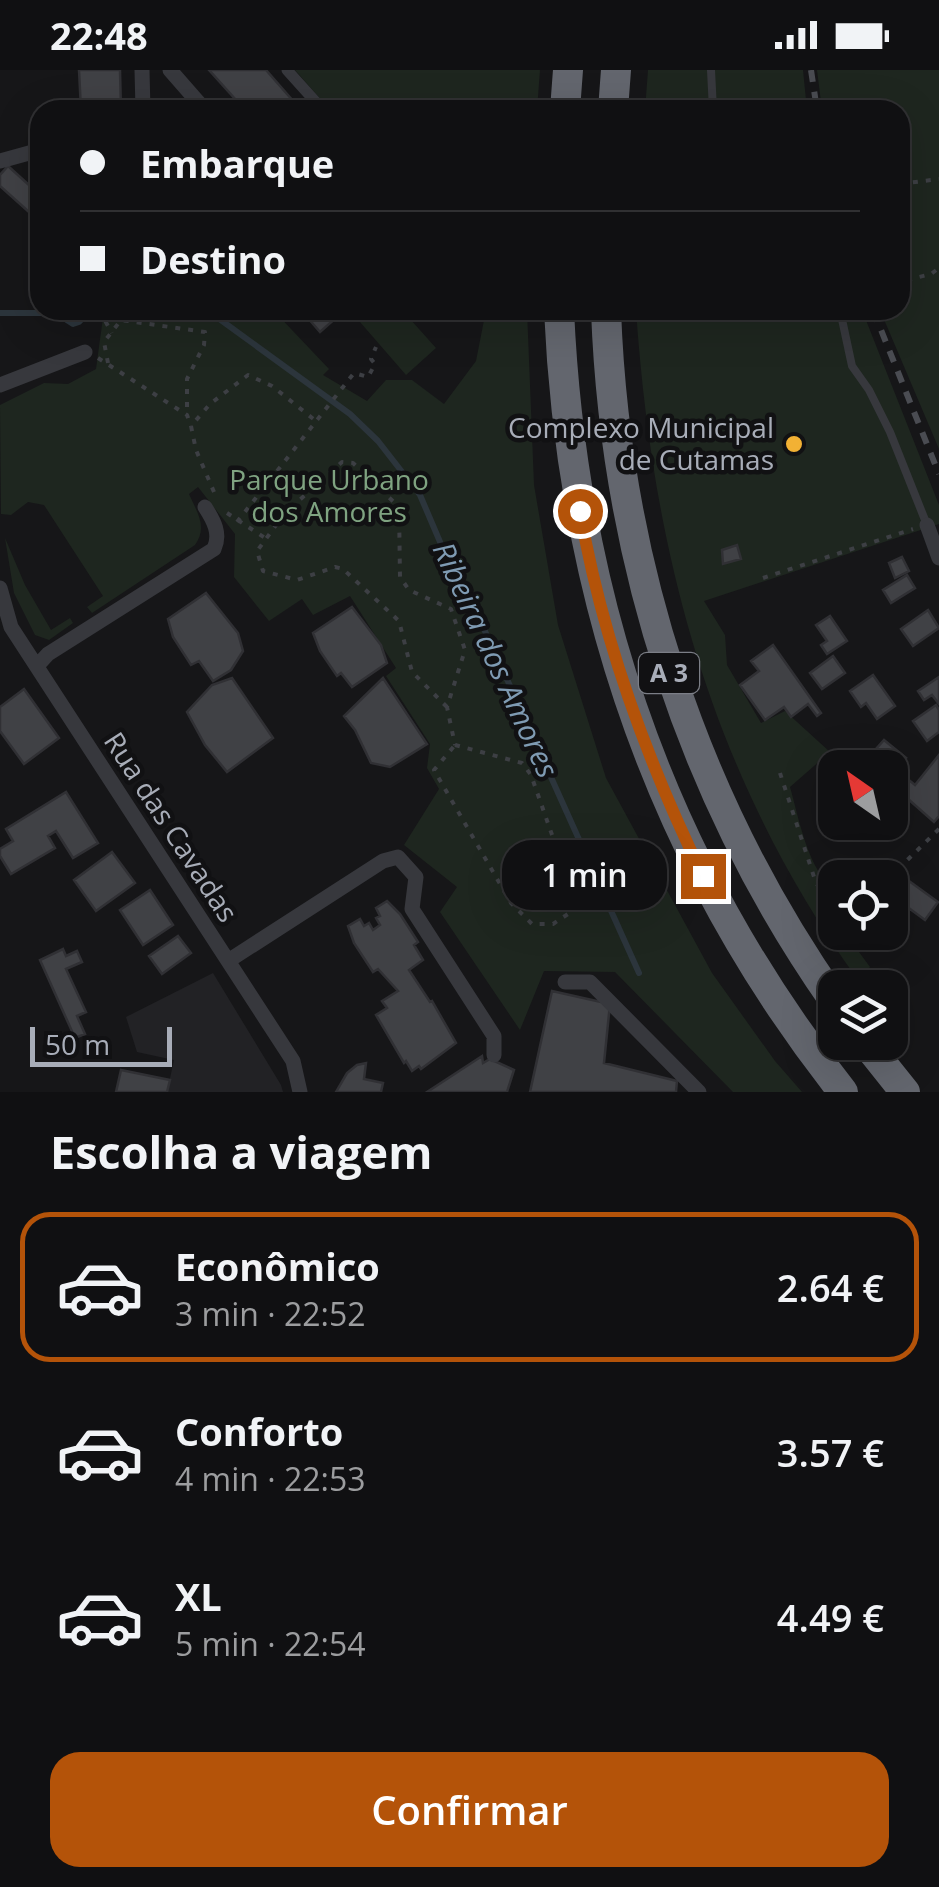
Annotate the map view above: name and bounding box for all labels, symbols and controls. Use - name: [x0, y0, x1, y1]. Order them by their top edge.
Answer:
- text: 22:48: [50, 9, 148, 61]
- text: Embarque: [140, 137, 334, 189]
- text: Destino: [140, 233, 286, 285]
- place label: Complexo Municipal de Cutamas: [508, 408, 774, 478]
- marker: Complexo Municipal de Cutamas: [783, 433, 805, 455]
- park label: Parque Urbano dos Amores: [229, 460, 429, 530]
- route start: [558, 489, 603, 534]
- water label: Ribeira dos Amores: [424, 535, 569, 784]
- road number: A 3: [639, 653, 699, 693]
- street label: Rua das Cavadas: [96, 724, 248, 929]
- north arrow: [818, 750, 908, 840]
- map controls: [818, 750, 908, 1060]
- callout: 1 min: [503, 841, 668, 911]
- text: 1 min: [541, 853, 628, 896]
- route end: [681, 854, 726, 899]
- button: locate: [818, 860, 908, 950]
- button: layers: [818, 970, 908, 1060]
- scale bar: [30, 1022, 172, 1066]
- text: 50 m: [45, 1025, 110, 1063]
- text: Escolha a viagem: [50, 1121, 432, 1182]
- text: Econômico: [175, 1240, 380, 1292]
- icon: car: [55, 1242, 145, 1332]
- text: 2.64 €: [777, 1261, 884, 1313]
- text: 3 min · 22:52: [175, 1292, 366, 1335]
- text: Conforto: [175, 1405, 343, 1457]
- icon: car: [55, 1407, 145, 1497]
- text: 3.57 €: [777, 1426, 884, 1478]
- text: 4 min · 22:53: [175, 1457, 366, 1500]
- text: XL: [175, 1570, 222, 1622]
- icon: car: [55, 1572, 145, 1662]
- text: 4.49 €: [777, 1591, 884, 1643]
- text: 5 min · 22:54: [175, 1622, 366, 1665]
- button: Confirmar: [50, 1752, 889, 1867]

